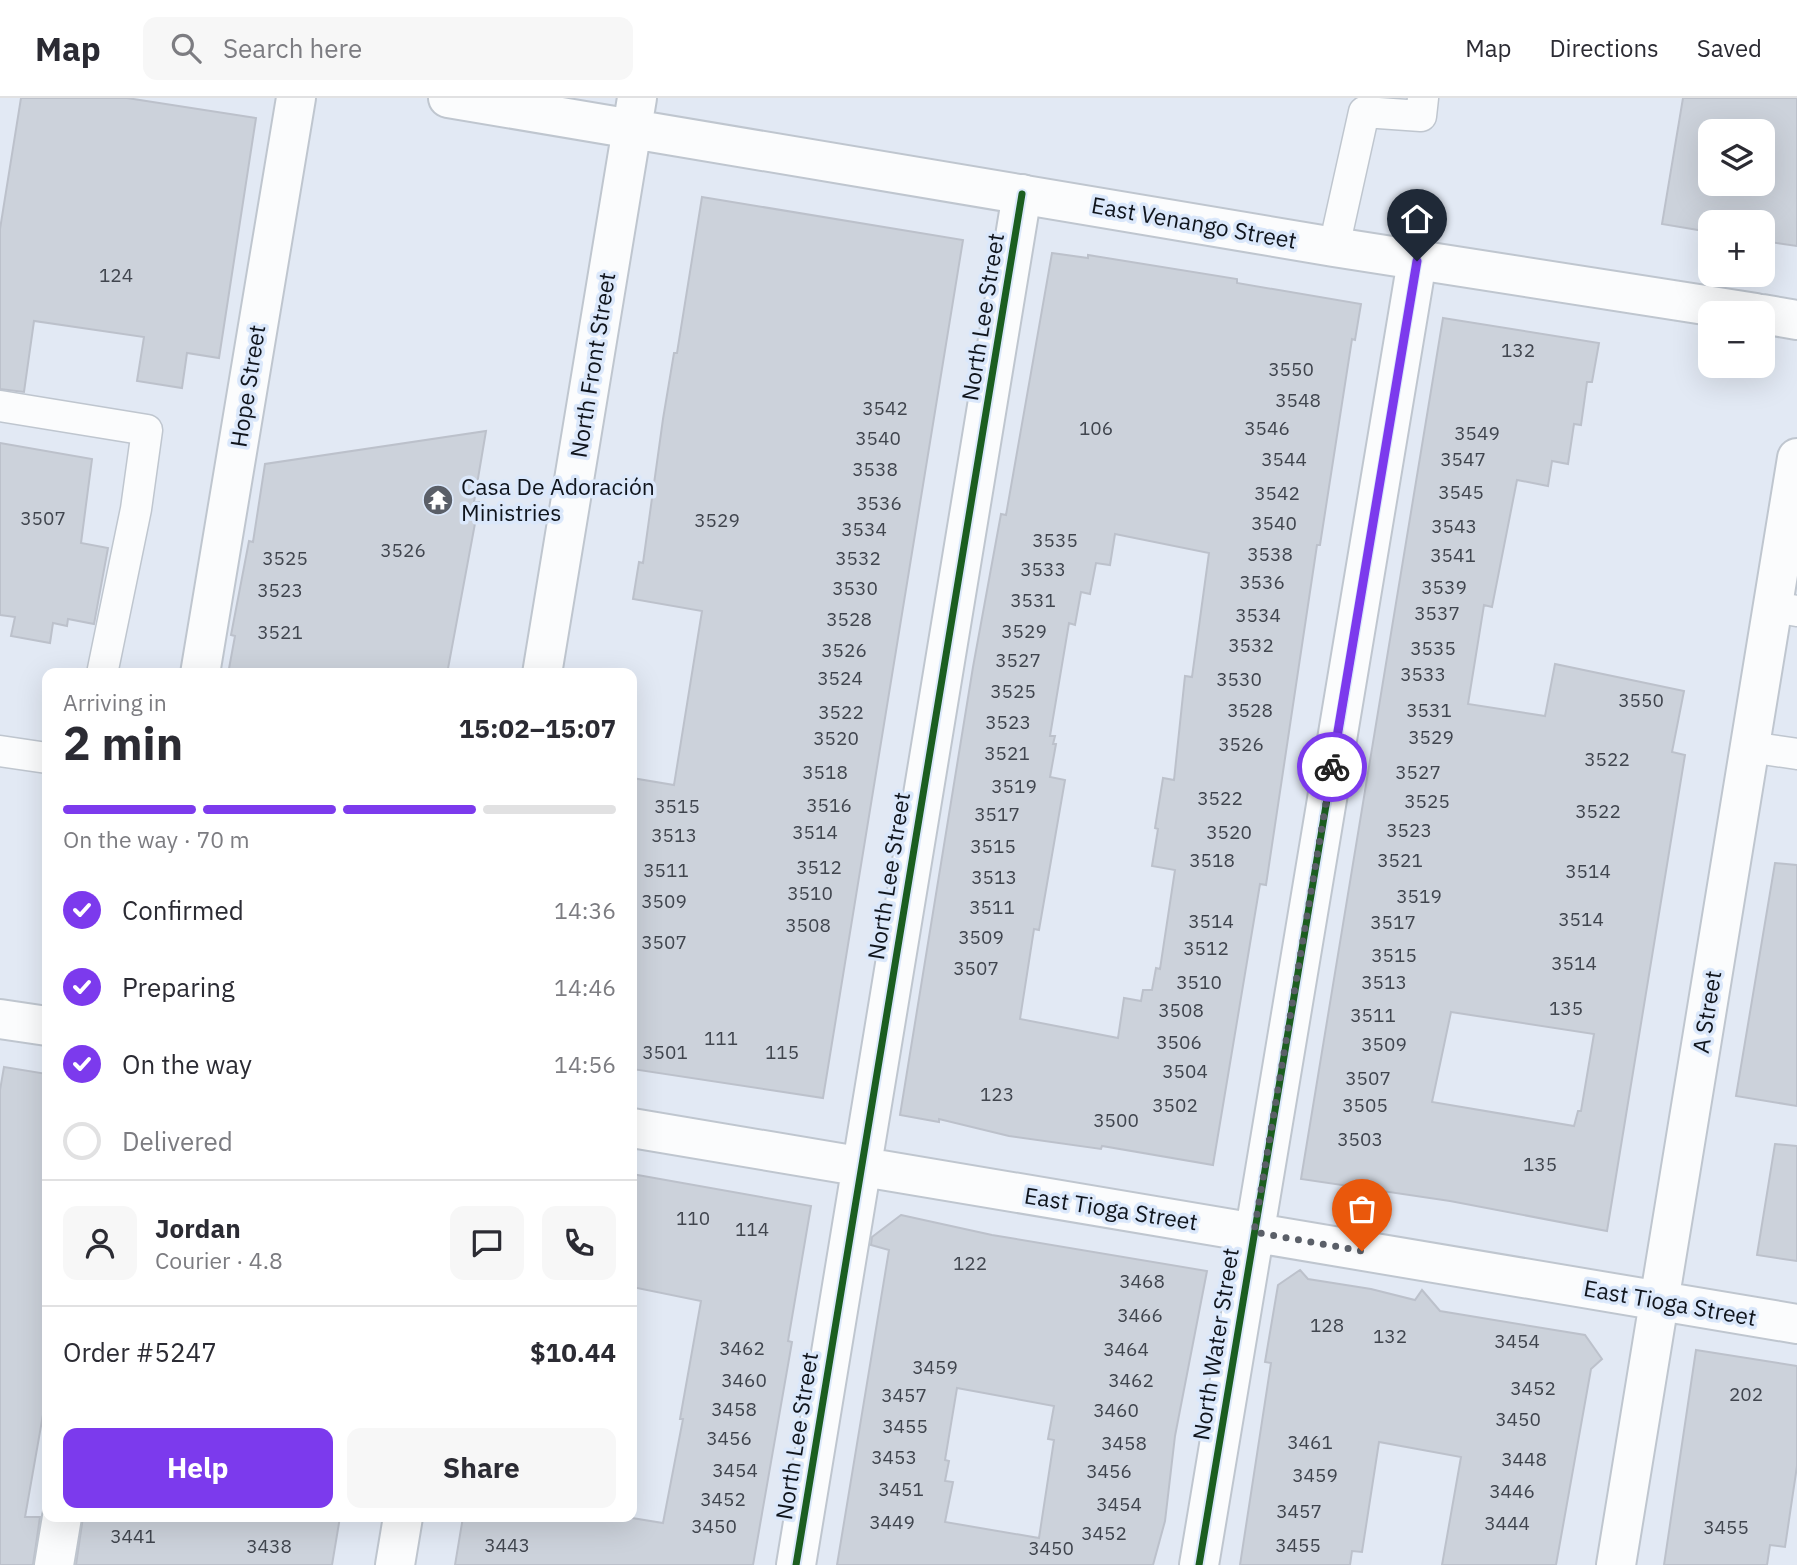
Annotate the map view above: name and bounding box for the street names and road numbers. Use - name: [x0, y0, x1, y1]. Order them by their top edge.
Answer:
- street label: East Venango Street: [1089, 189, 1299, 255]
- street label: North Lee Street: [954, 231, 1010, 403]
- street label: North Front Street: [563, 270, 621, 460]
- street label: Hope Street: [223, 322, 271, 449]
- street label: North Lee Street: [860, 790, 916, 962]
- street label: A Street: [1685, 968, 1727, 1055]
- street label: East Tioga Street: [1022, 1180, 1200, 1237]
- street label: North Water Street: [1185, 1246, 1245, 1442]
- street label: East Tioga Street: [1581, 1272, 1759, 1332]
- street label: North Lee Street: [768, 1350, 824, 1522]

